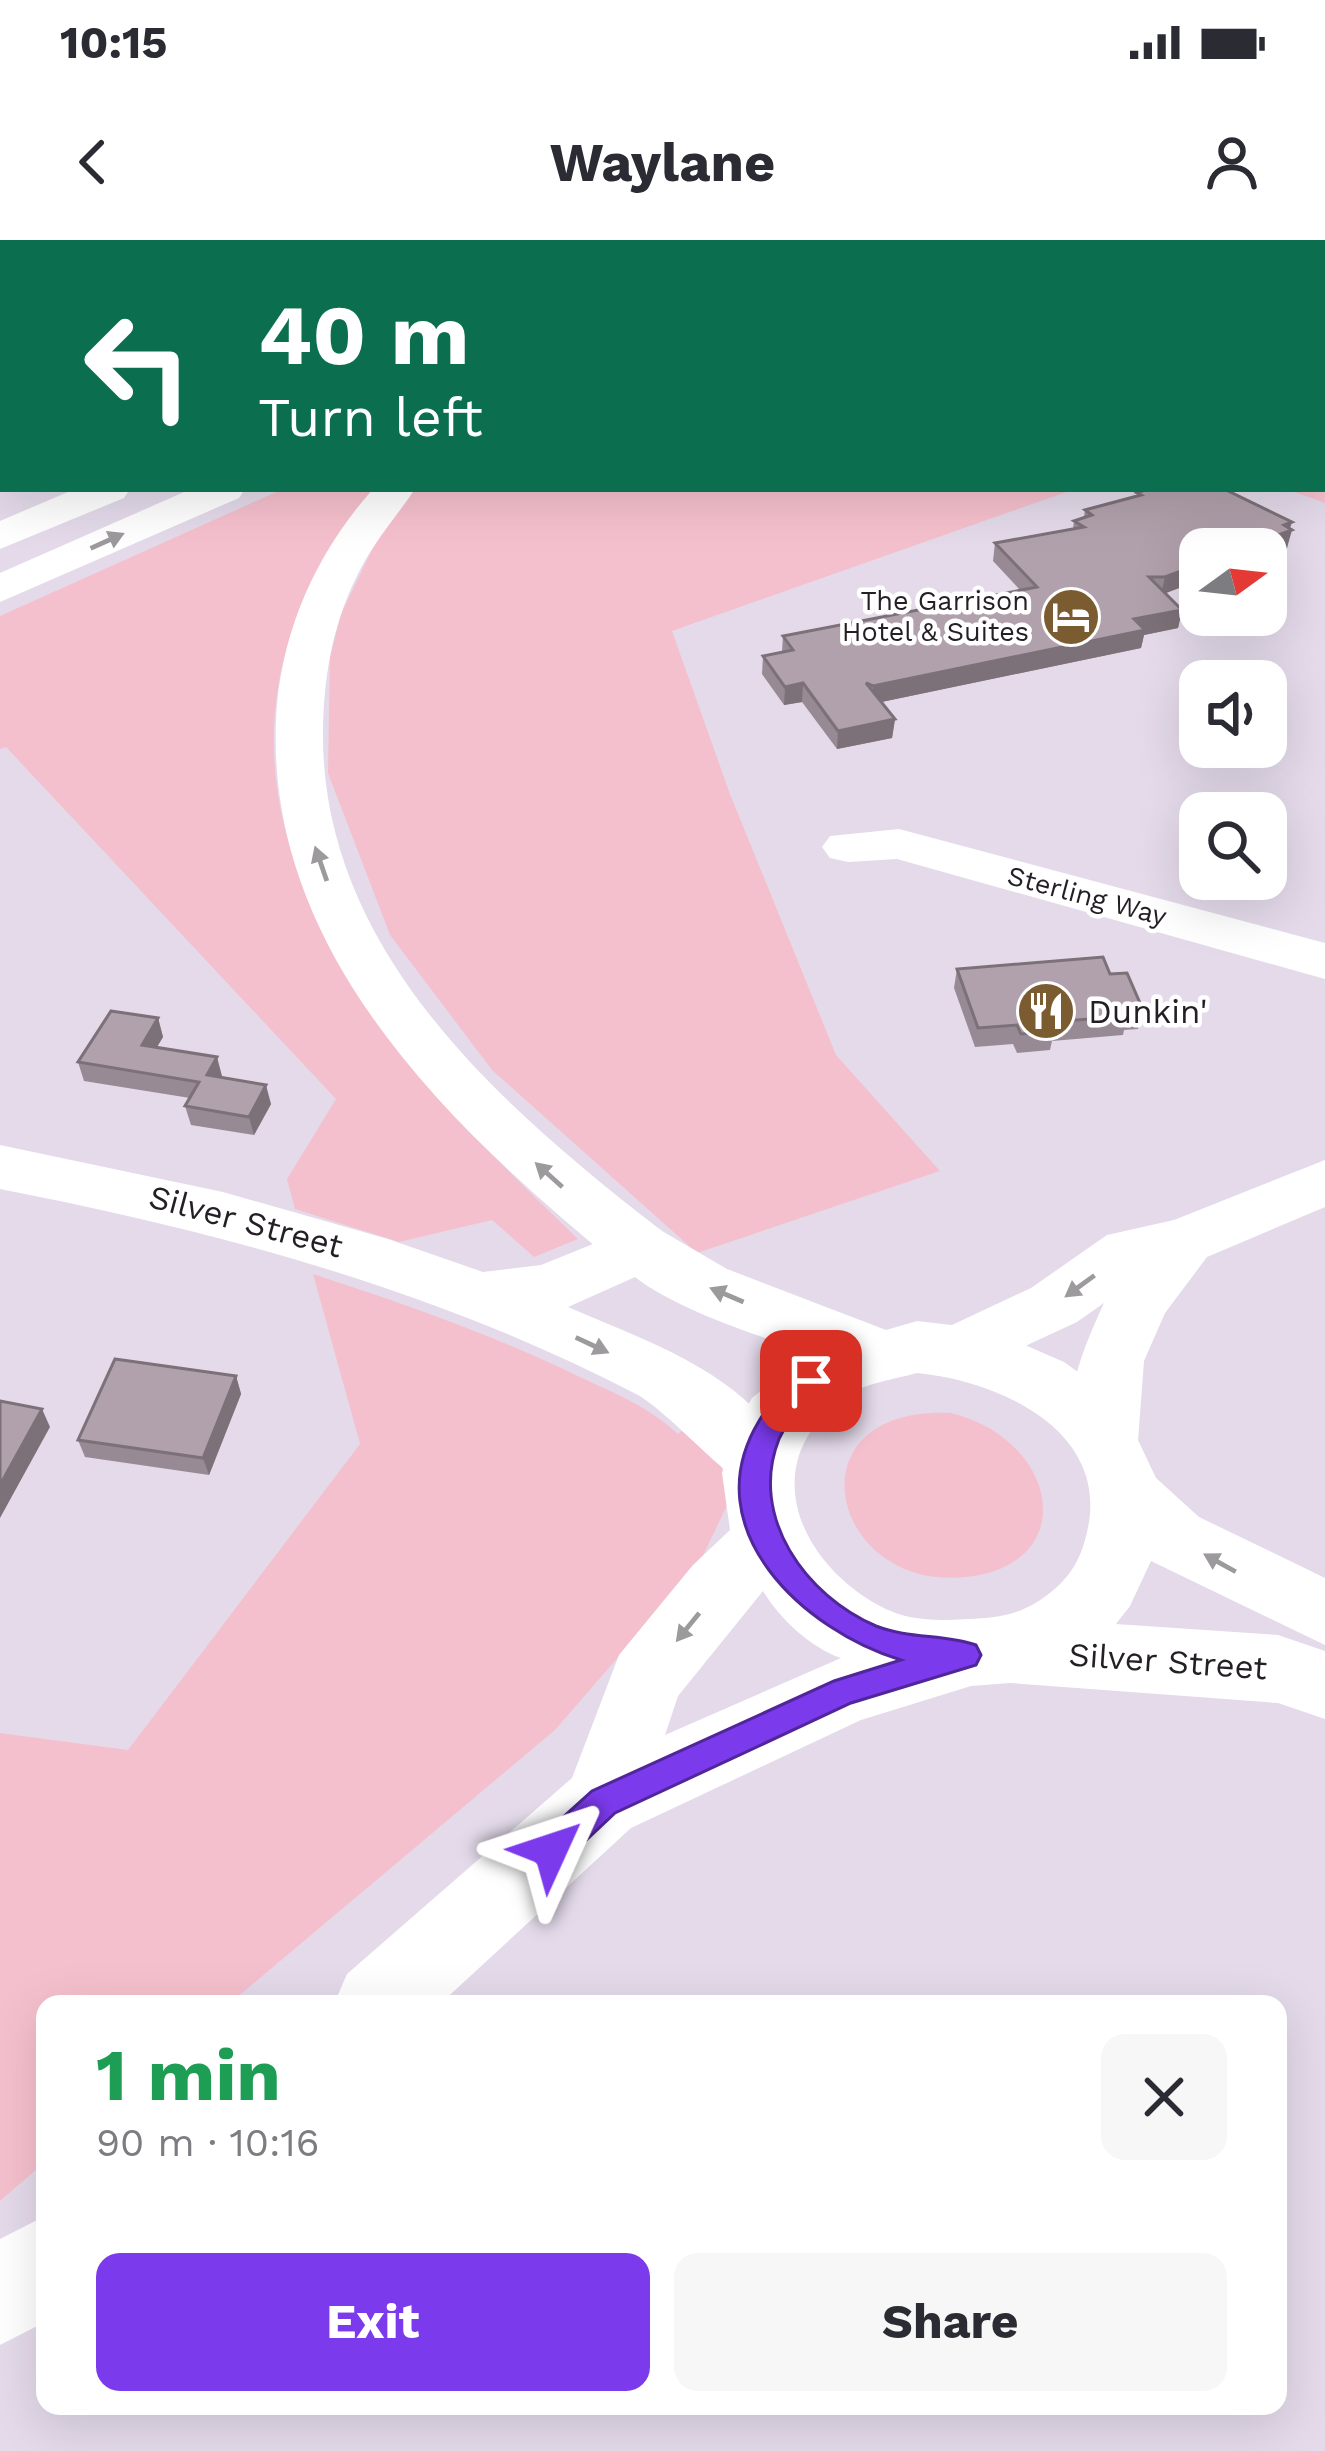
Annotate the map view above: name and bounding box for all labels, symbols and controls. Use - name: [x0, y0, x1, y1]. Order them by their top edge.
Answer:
- text: 10:15: [60, 16, 168, 69]
- icon: back: [60, 129, 126, 195]
- icon: person: [1199, 129, 1265, 195]
- text: Waylane: [550, 131, 775, 194]
- text: 40 m: [258, 286, 469, 384]
- icon: left: [60, 288, 216, 444]
- text: Turn left: [258, 386, 483, 449]
- north arrow: [1179, 528, 1287, 636]
- map controls: [1179, 528, 1287, 900]
- one-way arrow: [90, 531, 125, 551]
- place label: The Garrison Hotel & Suites: [842, 585, 1029, 648]
- hotel icon: The Garrison Hotel & Suites: [1040, 586, 1102, 648]
- button: sound: [1179, 660, 1287, 768]
- button: search: [1179, 792, 1287, 900]
- one-way arrow: [311, 846, 329, 882]
- street label: Sterling Way: [1004, 859, 1170, 933]
- restaurant icon: Dunkin': [1015, 980, 1077, 1042]
- place label: Dunkin': [1088, 992, 1207, 1031]
- one-way arrow: [534, 1162, 563, 1189]
- street label: Silver Street: [145, 1176, 347, 1266]
- one-way arrow: [1064, 1274, 1096, 1297]
- one-way arrow: [708, 1285, 744, 1304]
- pin: [760, 1330, 862, 1432]
- one-way arrow: [575, 1336, 610, 1356]
- icon: arrive: [778, 1348, 844, 1414]
- one-way arrow: [1202, 1553, 1237, 1574]
- one-way arrow: [676, 1611, 701, 1642]
- street label: Silver Street: [1068, 1635, 1269, 1687]
- position arrow: [488, 1787, 614, 1913]
- text: 1 min: [96, 2033, 281, 2117]
- button: close: [1101, 2034, 1227, 2160]
- text: 90 m · 10:16: [96, 2120, 319, 2165]
- button: Exit: [96, 2253, 650, 2391]
- button: Share: [674, 2253, 1227, 2391]

